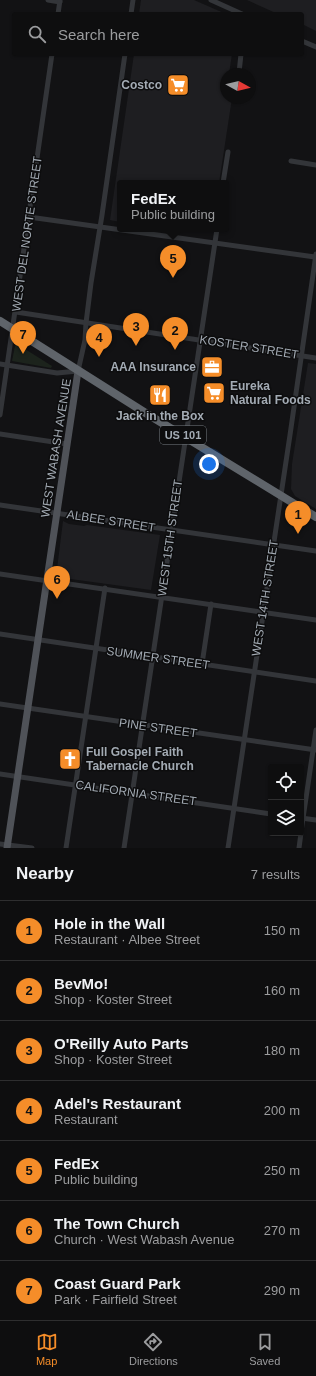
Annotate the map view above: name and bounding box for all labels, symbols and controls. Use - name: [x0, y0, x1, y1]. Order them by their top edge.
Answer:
- search box: [12, 12, 304, 56]
- icon: search: [26, 23, 48, 45]
- text: Search here: [58, 26, 140, 43]
- north arrow: [220, 68, 256, 104]
- supermarket icon: Costco: [165, 72, 191, 98]
- place label: Costco: [121, 78, 162, 92]
- street label: WEST DEL NORTE STREET: [9, 155, 45, 312]
- popup: [117, 180, 229, 232]
- text: FedEx: [131, 190, 176, 207]
- text: Public building: [131, 207, 215, 222]
- pin: 5: [160, 245, 186, 278]
- pin: 3: [123, 313, 149, 346]
- pin: 2: [162, 317, 188, 350]
- pin: 7: [10, 321, 36, 354]
- pin: 4: [86, 324, 112, 357]
- street label: KOSTER STREET: [199, 332, 300, 362]
- office icon: AAA Insurance: [199, 354, 225, 380]
- place label: AAA Insurance: [110, 360, 196, 374]
- street label: WEST WABASH AVENUE: [38, 378, 74, 518]
- place label: Eureka Natural Foods: [230, 379, 311, 407]
- supermarket icon: Eureka Natural Foods: [201, 380, 227, 406]
- restaurant icon: Jack in the Box: [147, 382, 173, 408]
- place label: Jack in the Box: [116, 409, 204, 423]
- road number: US 101: [160, 426, 206, 444]
- your location: [199, 454, 219, 474]
- street label: WEST 15TH STREET: [155, 478, 185, 597]
- pin: 1: [285, 501, 311, 534]
- street label: ALBEE STREET: [66, 507, 157, 535]
- street label: WEST 14TH STREET: [249, 538, 281, 657]
- pin: 6: [44, 566, 70, 599]
- street label: SUMMER STREET: [106, 644, 211, 672]
- street label: PINE STREET: [118, 716, 199, 740]
- place label: Full Gospel Faith Tabernacle Church: [86, 745, 194, 773]
- church icon: Full Gospel Faith Tabernacle Church: [57, 746, 83, 772]
- map controls: [268, 764, 304, 836]
- button: locate: [268, 764, 304, 800]
- street label: CALIFORNIA STREET: [75, 778, 198, 809]
- button: layers: [268, 800, 304, 836]
- text: Nearby: [16, 864, 74, 883]
- text: 7 results: [251, 867, 300, 882]
- text: Hole in the Wall: [54, 915, 165, 932]
- text: 1: [25, 923, 33, 938]
- text: 150 m: [264, 923, 300, 938]
- text: Restaurant · Albee Street: [54, 932, 200, 947]
- text: BevMo!: [54, 975, 108, 992]
- text: 2: [25, 983, 33, 998]
- text: 160 m: [264, 983, 300, 998]
- text: Shop · Koster Street: [54, 992, 172, 1007]
- text: O'Reilly Auto Parts: [54, 1035, 189, 1052]
- text: 3: [25, 1043, 33, 1058]
- text: 180 m: [264, 1043, 300, 1058]
- text: Shop · Koster Street: [54, 1052, 172, 1067]
- text: Adel's Restaurant: [54, 1095, 181, 1112]
- text: 4: [25, 1103, 33, 1118]
- text: 200 m: [264, 1103, 300, 1118]
- text: Restaurant: [54, 1112, 118, 1127]
- text: FedEx: [54, 1155, 99, 1172]
- text: 5: [25, 1163, 33, 1178]
- text: 250 m: [264, 1163, 300, 1178]
- text: Public building: [54, 1172, 138, 1187]
- text: The Town Church: [54, 1215, 180, 1232]
- text: 6: [25, 1223, 33, 1238]
- text: 270 m: [264, 1223, 300, 1238]
- text: Church · West Wabash Avenue: [54, 1232, 234, 1247]
- text: Coast Guard Park: [54, 1275, 181, 1292]
- text: 7: [25, 1283, 33, 1298]
- text: 290 m: [264, 1283, 300, 1298]
- text: Park · Fairfield Street: [54, 1292, 177, 1307]
- tab: Map: [36, 1331, 58, 1367]
- tab: Directions: [129, 1331, 178, 1367]
- tab: Saved: [249, 1331, 280, 1367]

